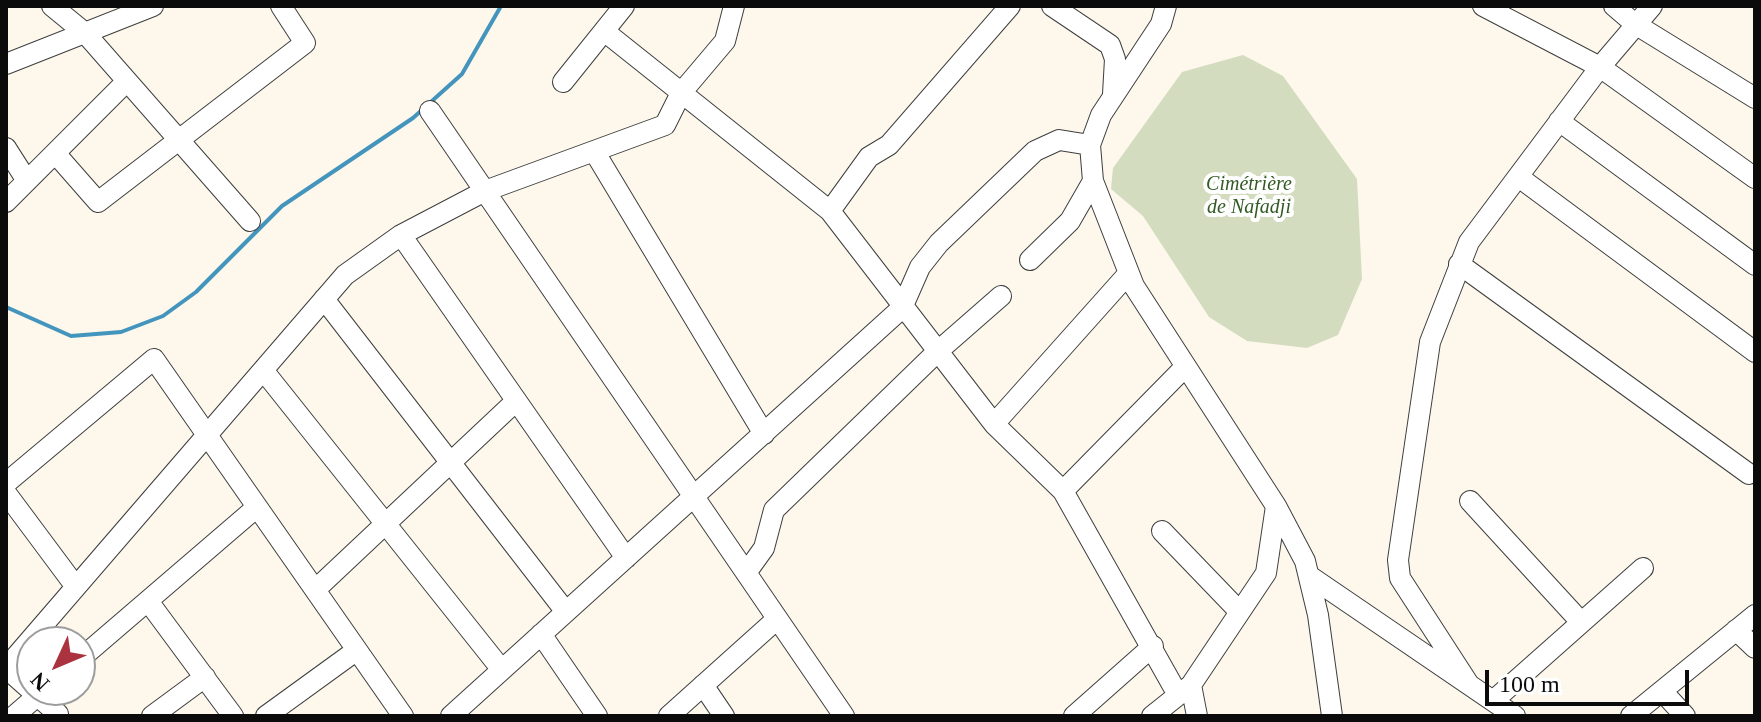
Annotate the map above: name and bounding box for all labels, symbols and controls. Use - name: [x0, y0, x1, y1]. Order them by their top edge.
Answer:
- park label: Cimétrière de Nafadji: [1206, 173, 1292, 220]
- north arrow: [16, 626, 96, 706]
- scale bar: [1489, 654, 1693, 704]
- text: N: [25, 667, 54, 696]
- text: 100 m: [1499, 671, 1560, 697]

